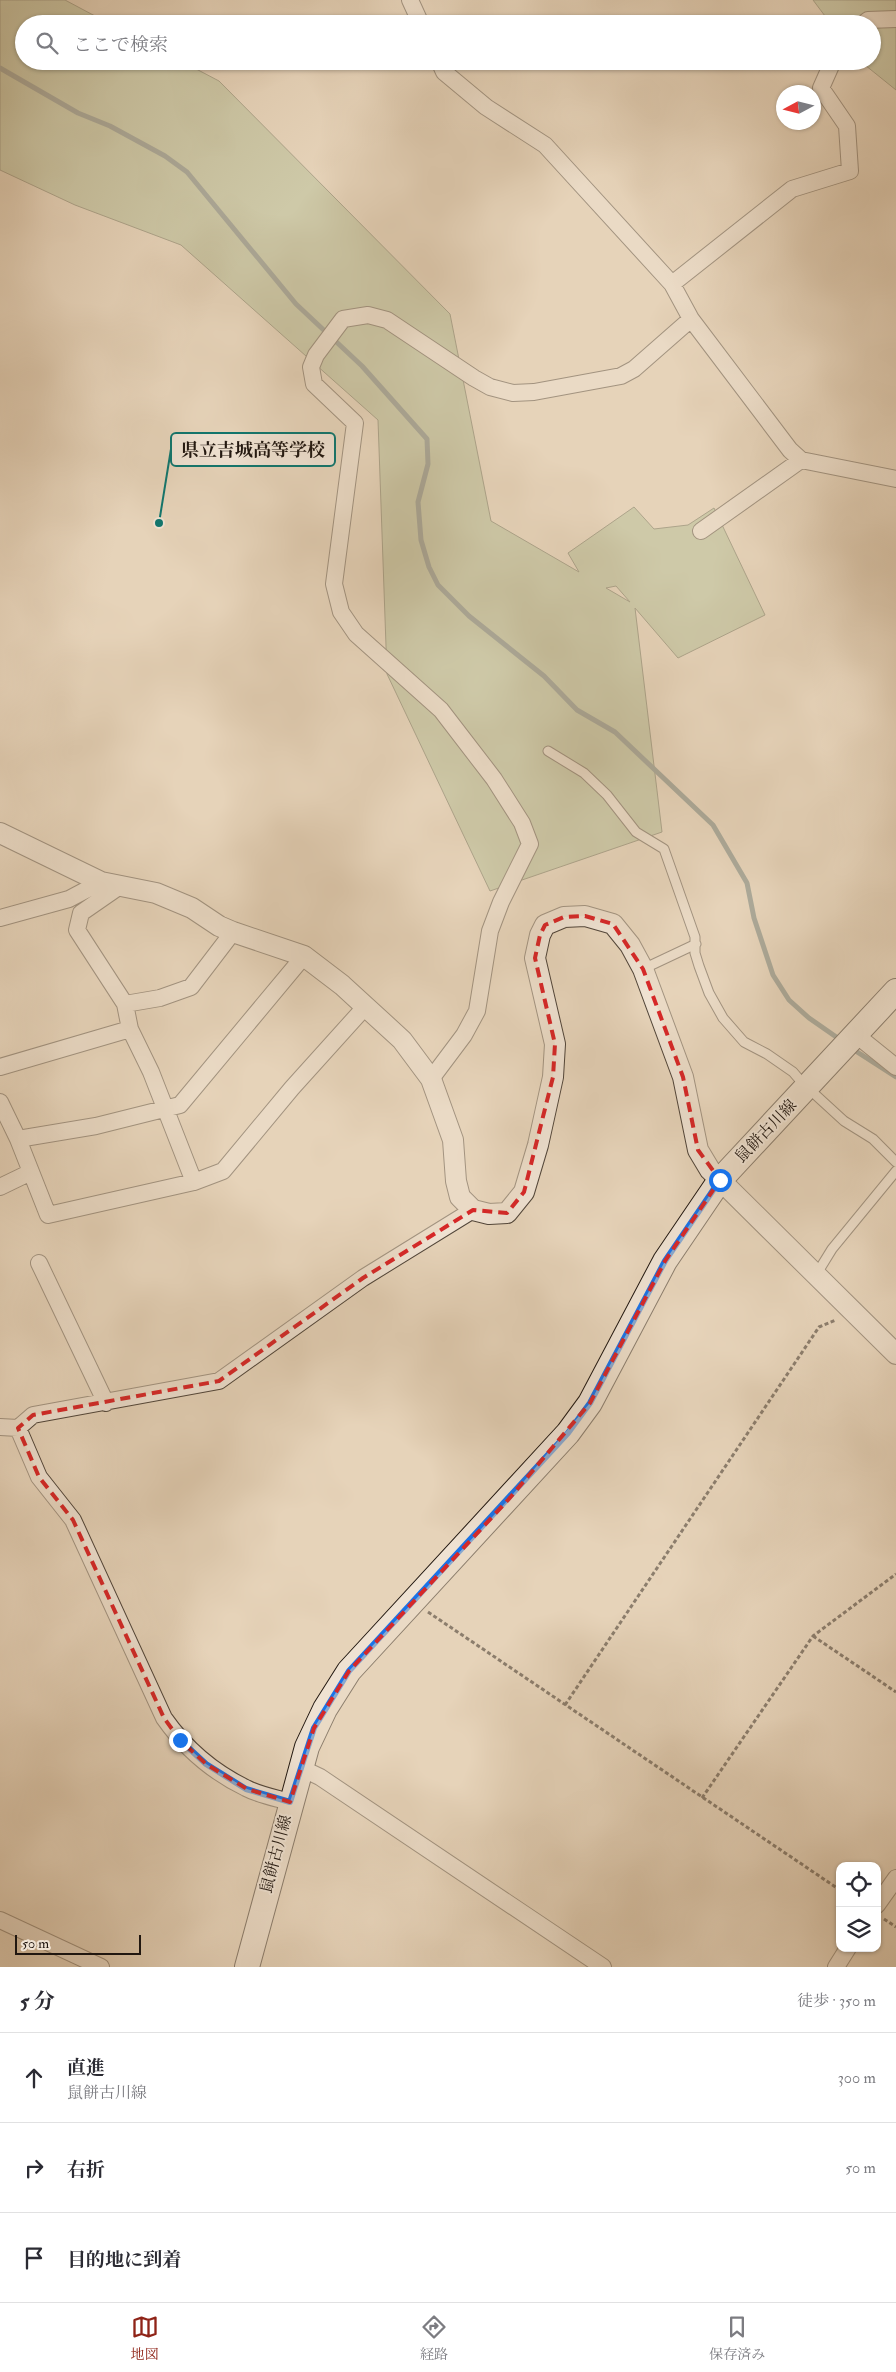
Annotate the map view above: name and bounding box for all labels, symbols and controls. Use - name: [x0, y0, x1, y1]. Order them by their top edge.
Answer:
- search box: [15, 15, 881, 70]
- icon: search: [33, 29, 61, 57]
- text: ここで検索: [73, 33, 168, 57]
- north arrow: [776, 85, 821, 130]
- callout: 県立吉城高等学校: [171, 433, 335, 466]
- text: 県立吉城高等学校: [181, 439, 325, 462]
- street label: 鼠餅古川線: [731, 1095, 801, 1167]
- route start: [709, 1169, 732, 1192]
- route end: [169, 1729, 192, 1752]
- street label: 鼠餅古川線: [256, 1813, 296, 1895]
- map controls: [836, 1862, 881, 1952]
- button: locate: [836, 1862, 881, 1907]
- button: layers: [836, 1907, 881, 1952]
- scale bar: [15, 1932, 141, 1955]
- text: 50 m: [22, 1935, 49, 1952]
- text: 5 分: [20, 1988, 55, 2015]
- text: 徒歩 · 350 m: [797, 1991, 876, 2011]
- text: 直進: [67, 2056, 105, 2080]
- icon: ahead: [20, 2064, 48, 2092]
- text: 300 m: [838, 2068, 876, 2088]
- text: 鼠餅古川線: [67, 2083, 147, 2103]
- icon: right: [20, 2154, 48, 2182]
- text: 右折: [67, 2158, 105, 2182]
- text: 50 m: [845, 2158, 876, 2178]
- icon: arrive: [20, 2244, 48, 2272]
- text: 目的地に到着: [67, 2248, 181, 2272]
- tab: 地図: [131, 2313, 159, 2363]
- tab: 経路: [420, 2313, 448, 2363]
- tab: 保存済み: [709, 2313, 765, 2363]

